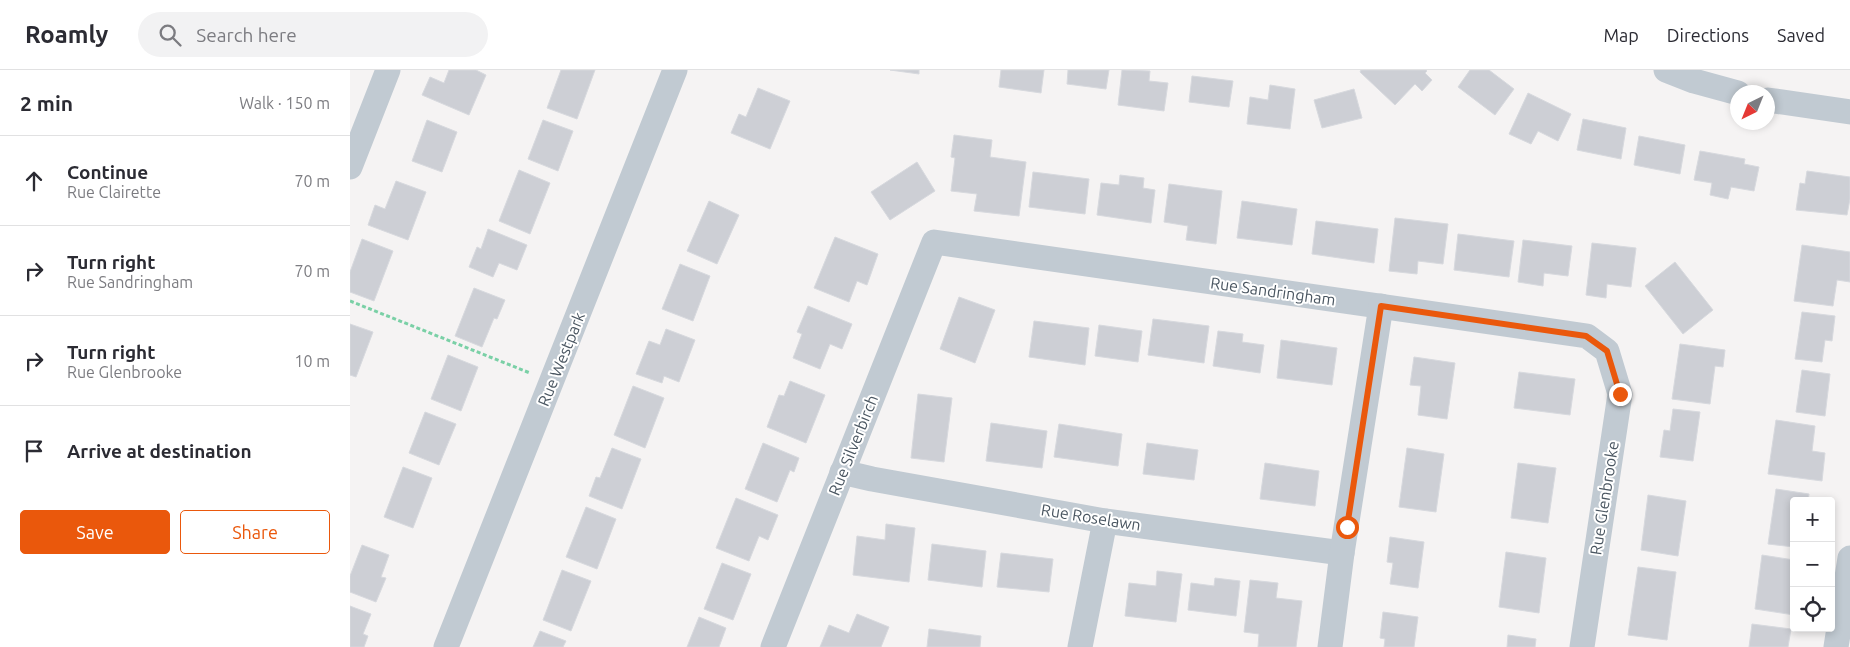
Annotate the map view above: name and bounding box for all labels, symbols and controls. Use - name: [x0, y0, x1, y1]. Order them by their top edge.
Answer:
- search box: [138, 12, 488, 57]
- text: Roamly: [25, 21, 108, 48]
- icon: search: [156, 21, 184, 49]
- text: Search here: [196, 24, 297, 46]
- text: Map: [1603, 25, 1639, 45]
- text: Directions: [1667, 25, 1749, 45]
- text: Saved: [1777, 25, 1825, 45]
- north arrow: [1730, 85, 1775, 130]
- text: 2 min: [20, 91, 73, 115]
- text: Walk · 150 m: [239, 94, 330, 112]
- text: Continue: [67, 161, 148, 183]
- icon: ahead: [20, 167, 48, 195]
- text: 70 m: [294, 172, 330, 190]
- text: Rue Clairette: [67, 183, 161, 201]
- text: Turn right: [67, 251, 155, 273]
- icon: right: [20, 257, 48, 285]
- text: 70 m: [294, 262, 330, 280]
- text: Rue Sandringham: [67, 273, 193, 291]
- street label: Rue Sandringham: [1209, 273, 1337, 309]
- street label: Rue Westpark: [534, 309, 588, 409]
- text: Turn right: [67, 341, 155, 363]
- icon: right: [20, 347, 48, 375]
- text: 10 m: [294, 352, 330, 370]
- text: Rue Glenbrooke: [67, 363, 182, 381]
- route end: [1609, 383, 1632, 406]
- street label: Rue Silverbirch: [825, 392, 881, 498]
- icon: arrive: [20, 437, 48, 465]
- text: Arrive at destination: [67, 440, 252, 462]
- street label: Rue Glenbrooke: [1586, 440, 1622, 556]
- map controls: [1790, 497, 1835, 632]
- button: +: [1790, 497, 1835, 542]
- street label: Rue Roselawn: [1040, 500, 1142, 534]
- button: Save: [20, 510, 170, 554]
- button: Share: [180, 510, 330, 554]
- route start: [1336, 516, 1359, 539]
- button: −: [1790, 542, 1835, 587]
- button: locate: [1790, 587, 1835, 632]

